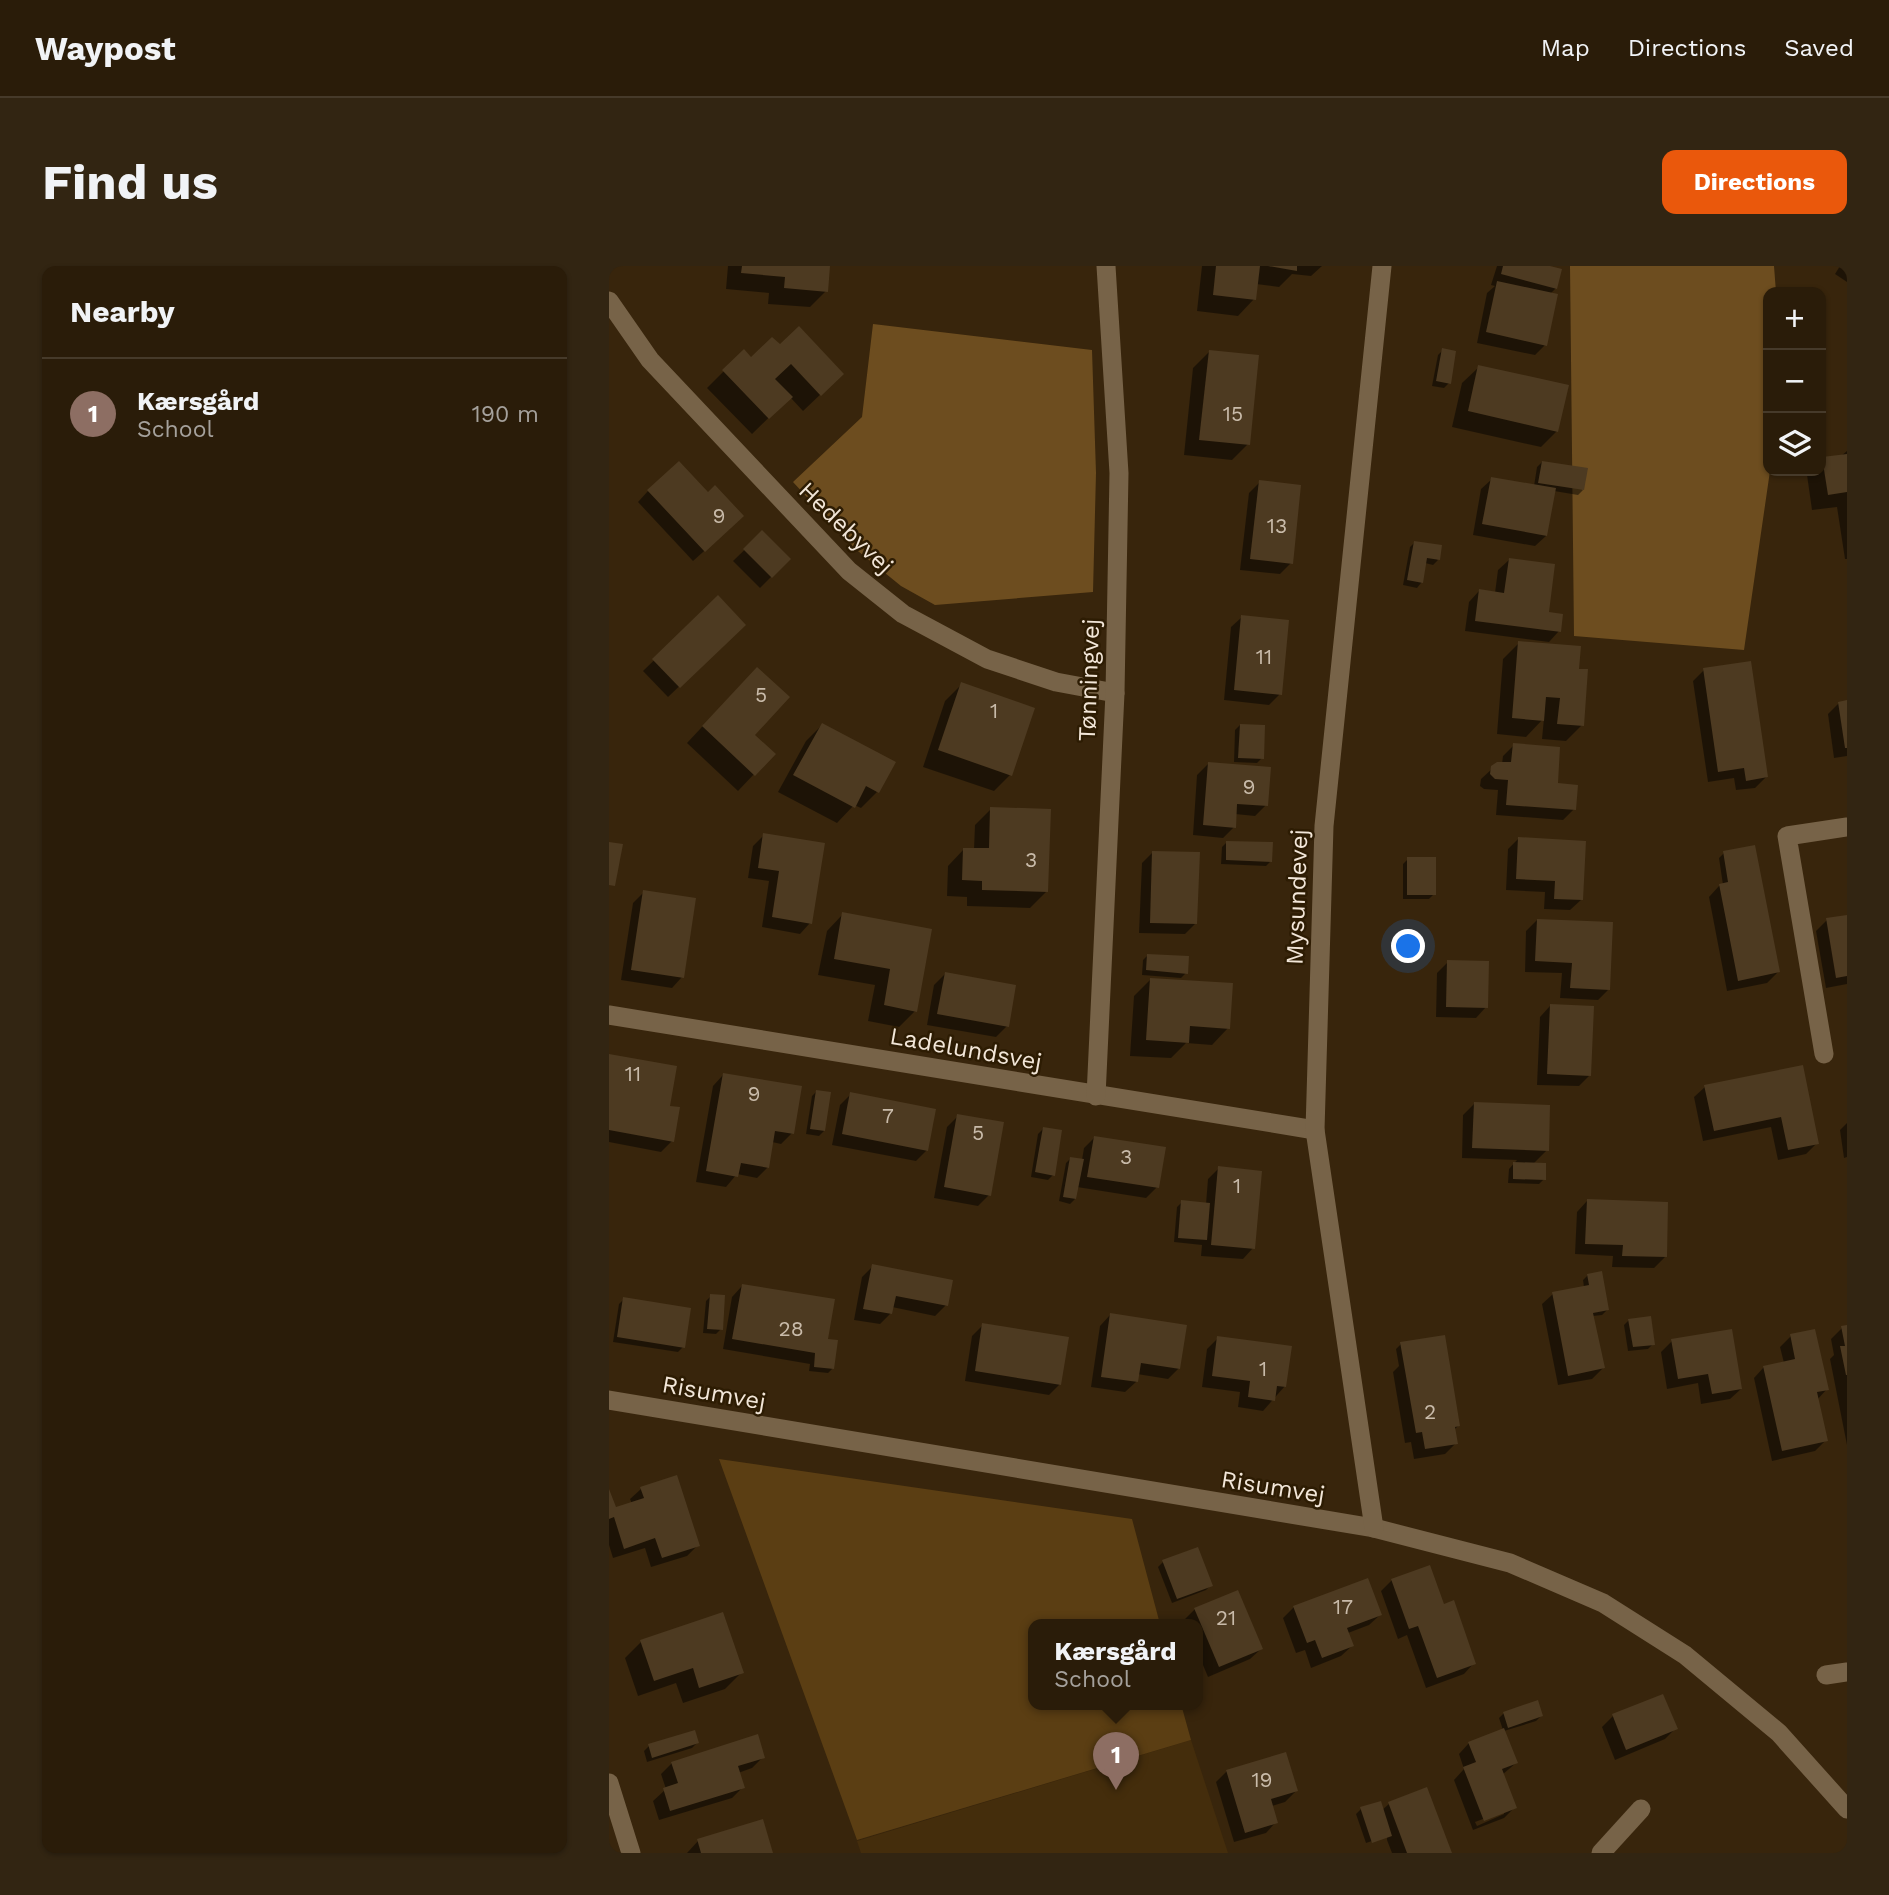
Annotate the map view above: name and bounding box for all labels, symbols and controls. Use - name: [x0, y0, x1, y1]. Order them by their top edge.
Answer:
- text: Waypost: [35, 29, 176, 68]
- text: Map: [1541, 34, 1590, 62]
- text: Directions: [1628, 34, 1746, 62]
- text: Saved: [1784, 34, 1854, 62]
- button: Directions: [1662, 150, 1847, 214]
- text: Find us: [42, 153, 218, 211]
- map controls: [1763, 287, 1826, 476]
- button: +: [1763, 287, 1826, 350]
- text: Nearby: [70, 294, 175, 329]
- button: −: [1763, 350, 1826, 413]
- text: Kærsgård: [137, 386, 259, 416]
- text: 1: [88, 401, 98, 428]
- text: 190 m: [472, 401, 539, 428]
- house number: 15: [1223, 401, 1243, 426]
- button: layers: [1763, 413, 1826, 476]
- text: School: [137, 416, 214, 443]
- street label: Hedebyvej: [793, 476, 899, 580]
- house number: 9: [713, 503, 725, 528]
- house number: 13: [1267, 513, 1287, 538]
- street label: Tønningvej: [1073, 618, 1105, 742]
- house number: 11: [1256, 644, 1272, 669]
- house number: 5: [755, 682, 767, 707]
- house number: 1: [990, 698, 998, 723]
- house number: 9: [1243, 774, 1255, 799]
- street label: Mysundevej: [1281, 828, 1313, 966]
- house number: 3: [1025, 847, 1037, 872]
- your location: [1391, 929, 1425, 963]
- street label: Ladelundsvej: [888, 1022, 1044, 1076]
- house number: 11: [625, 1061, 641, 1086]
- house number: 9: [748, 1081, 760, 1106]
- house number: 7: [882, 1103, 894, 1128]
- house number: 5: [972, 1120, 984, 1145]
- house number: 3: [1120, 1144, 1132, 1169]
- house number: 1: [1233, 1173, 1241, 1198]
- house number: 28: [778, 1316, 804, 1341]
- house number: 1: [1259, 1356, 1267, 1381]
- street label: Risumvej: [660, 1370, 768, 1416]
- house number: 2: [1424, 1399, 1436, 1424]
- street label: Risumvej: [1219, 1465, 1327, 1509]
- house number: 17: [1333, 1594, 1353, 1619]
- house number: 21: [1216, 1605, 1236, 1630]
- popup: [1028, 1619, 1203, 1710]
- text: Kærsgård: [1054, 1636, 1177, 1666]
- text: School: [1054, 1666, 1131, 1693]
- pin: 1: [1093, 1732, 1139, 1790]
- house number: 19: [1251, 1767, 1273, 1792]

